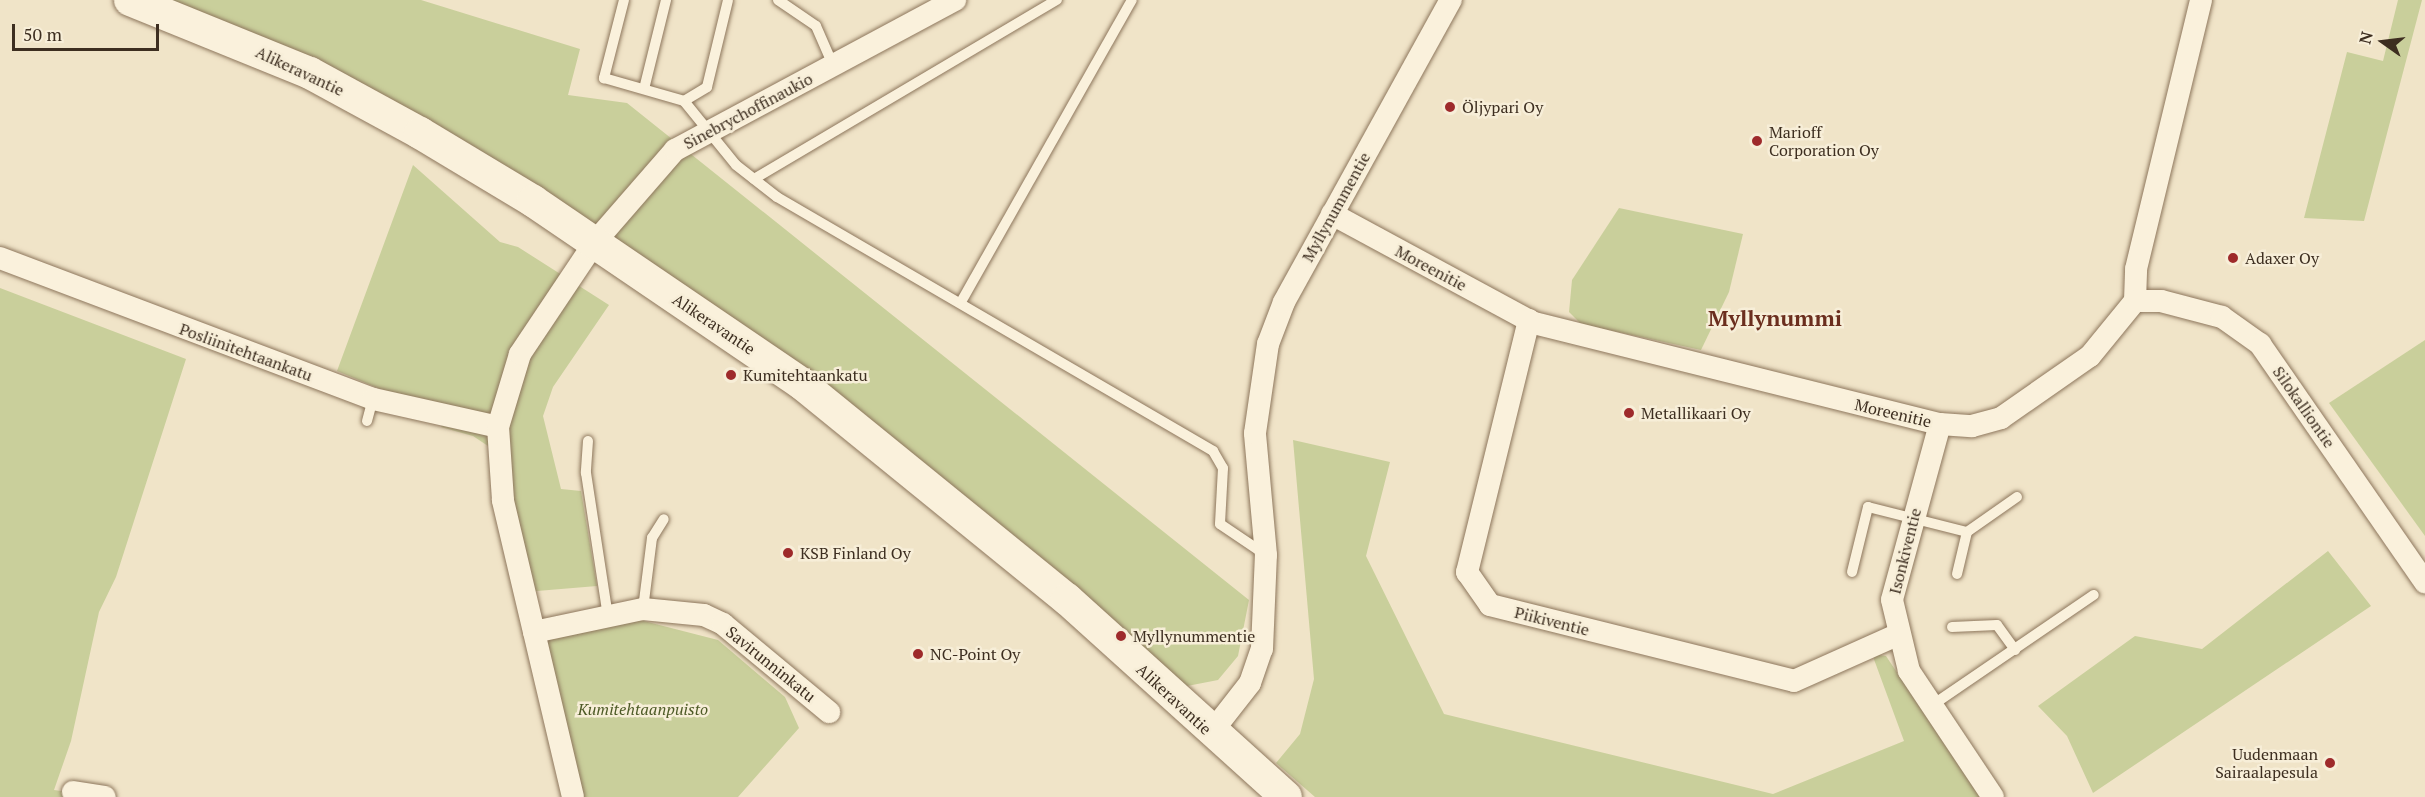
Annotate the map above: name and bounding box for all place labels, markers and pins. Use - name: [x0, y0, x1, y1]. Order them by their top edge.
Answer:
- place label: Öljypari Oy: [1462, 97, 1543, 117]
- marker: Öljypari Oy: [1443, 100, 1457, 114]
- place label: Marioff Corporation Oy: [1769, 122, 1879, 160]
- marker: Marioff Corporation Oy: [1750, 134, 1764, 148]
- place label: Adaxer Oy: [2245, 248, 2319, 268]
- marker: Adaxer Oy: [2226, 251, 2240, 265]
- place label: Kumitehtaankatu: [743, 365, 868, 385]
- marker: Kumitehtaankatu: [724, 368, 738, 382]
- place label: Metallikaari Oy: [1641, 403, 1751, 423]
- marker: Metallikaari Oy: [1622, 406, 1636, 420]
- place label: KSB Finland Oy: [800, 543, 911, 563]
- marker: KSB Finland Oy: [781, 546, 795, 560]
- place label: Myllynummentie: [1133, 626, 1255, 646]
- marker: Myllynummentie: [1114, 629, 1128, 643]
- place label: NC-Point Oy: [930, 644, 1020, 664]
- marker: NC-Point Oy: [911, 647, 925, 661]
- place label: Uudenmaan Sairaalapesula: [2215, 744, 2318, 782]
- marker: Uudenmaan Sairaalapesula: [2323, 756, 2337, 770]

